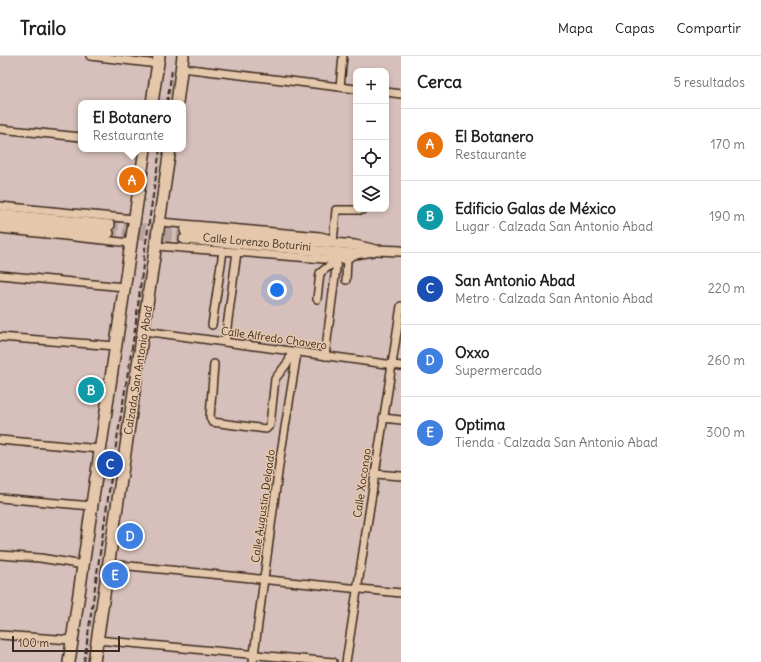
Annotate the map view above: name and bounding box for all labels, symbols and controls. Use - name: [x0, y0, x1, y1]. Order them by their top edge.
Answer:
- text: Trailo: [20, 16, 66, 40]
- text: Mapa: [558, 19, 593, 37]
- text: Capas: [615, 19, 655, 37]
- text: Compartir: [677, 19, 741, 37]
- map controls: [353, 68, 389, 212]
- button: +: [353, 68, 389, 104]
- text: Cerca: [417, 71, 462, 93]
- text: 5 resultados: [673, 74, 745, 91]
- popup: [78, 100, 186, 152]
- button: −: [353, 104, 389, 140]
- text: El Botanero: [93, 108, 171, 127]
- text: Restaurante: [93, 127, 164, 144]
- text: El Botanero: [455, 127, 534, 146]
- text: A: [426, 136, 434, 153]
- text: 170 m: [710, 136, 745, 153]
- button: locate: [353, 140, 389, 176]
- text: Restaurante: [455, 146, 527, 163]
- pin: A: [119, 165, 145, 195]
- button: layers: [353, 176, 389, 212]
- text: Edificio Galas de México: [455, 199, 616, 218]
- text: B: [426, 208, 434, 225]
- text: 190 m: [709, 208, 745, 225]
- text: Lugar · Calzada San Antonio Abad: [455, 218, 653, 235]
- street label: Calle Lorenzo Boturini: [202, 230, 312, 254]
- text: San Antonio Abad: [455, 271, 575, 290]
- your location: [267, 280, 287, 300]
- text: C: [426, 280, 434, 297]
- text: 220 m: [708, 280, 745, 297]
- text: Metro · Calzada San Antonio Abad: [455, 290, 653, 307]
- street label: Calzada San Antonio Abad: [121, 304, 155, 436]
- street label: Calle Alfredo Chavero: [220, 324, 328, 352]
- text: Oxxo: [455, 343, 490, 362]
- text: D: [425, 352, 435, 369]
- text: 260 m: [707, 352, 745, 369]
- text: Supermercado: [455, 362, 542, 379]
- pin: B: [78, 375, 104, 405]
- text: Optima: [455, 415, 505, 434]
- text: E: [426, 424, 434, 441]
- text: 300 m: [706, 424, 745, 441]
- text: Tienda · Calzada San Antonio Abad: [455, 434, 658, 451]
- street label: Calle Xocongo: [350, 447, 374, 519]
- street label: Calle Augustin Delgado: [248, 448, 278, 564]
- pin: C: [97, 449, 123, 479]
- pin: D: [117, 521, 143, 551]
- pin: E: [102, 560, 128, 590]
- scale bar: [12, 634, 120, 653]
- text: 100 m: [18, 636, 49, 650]

